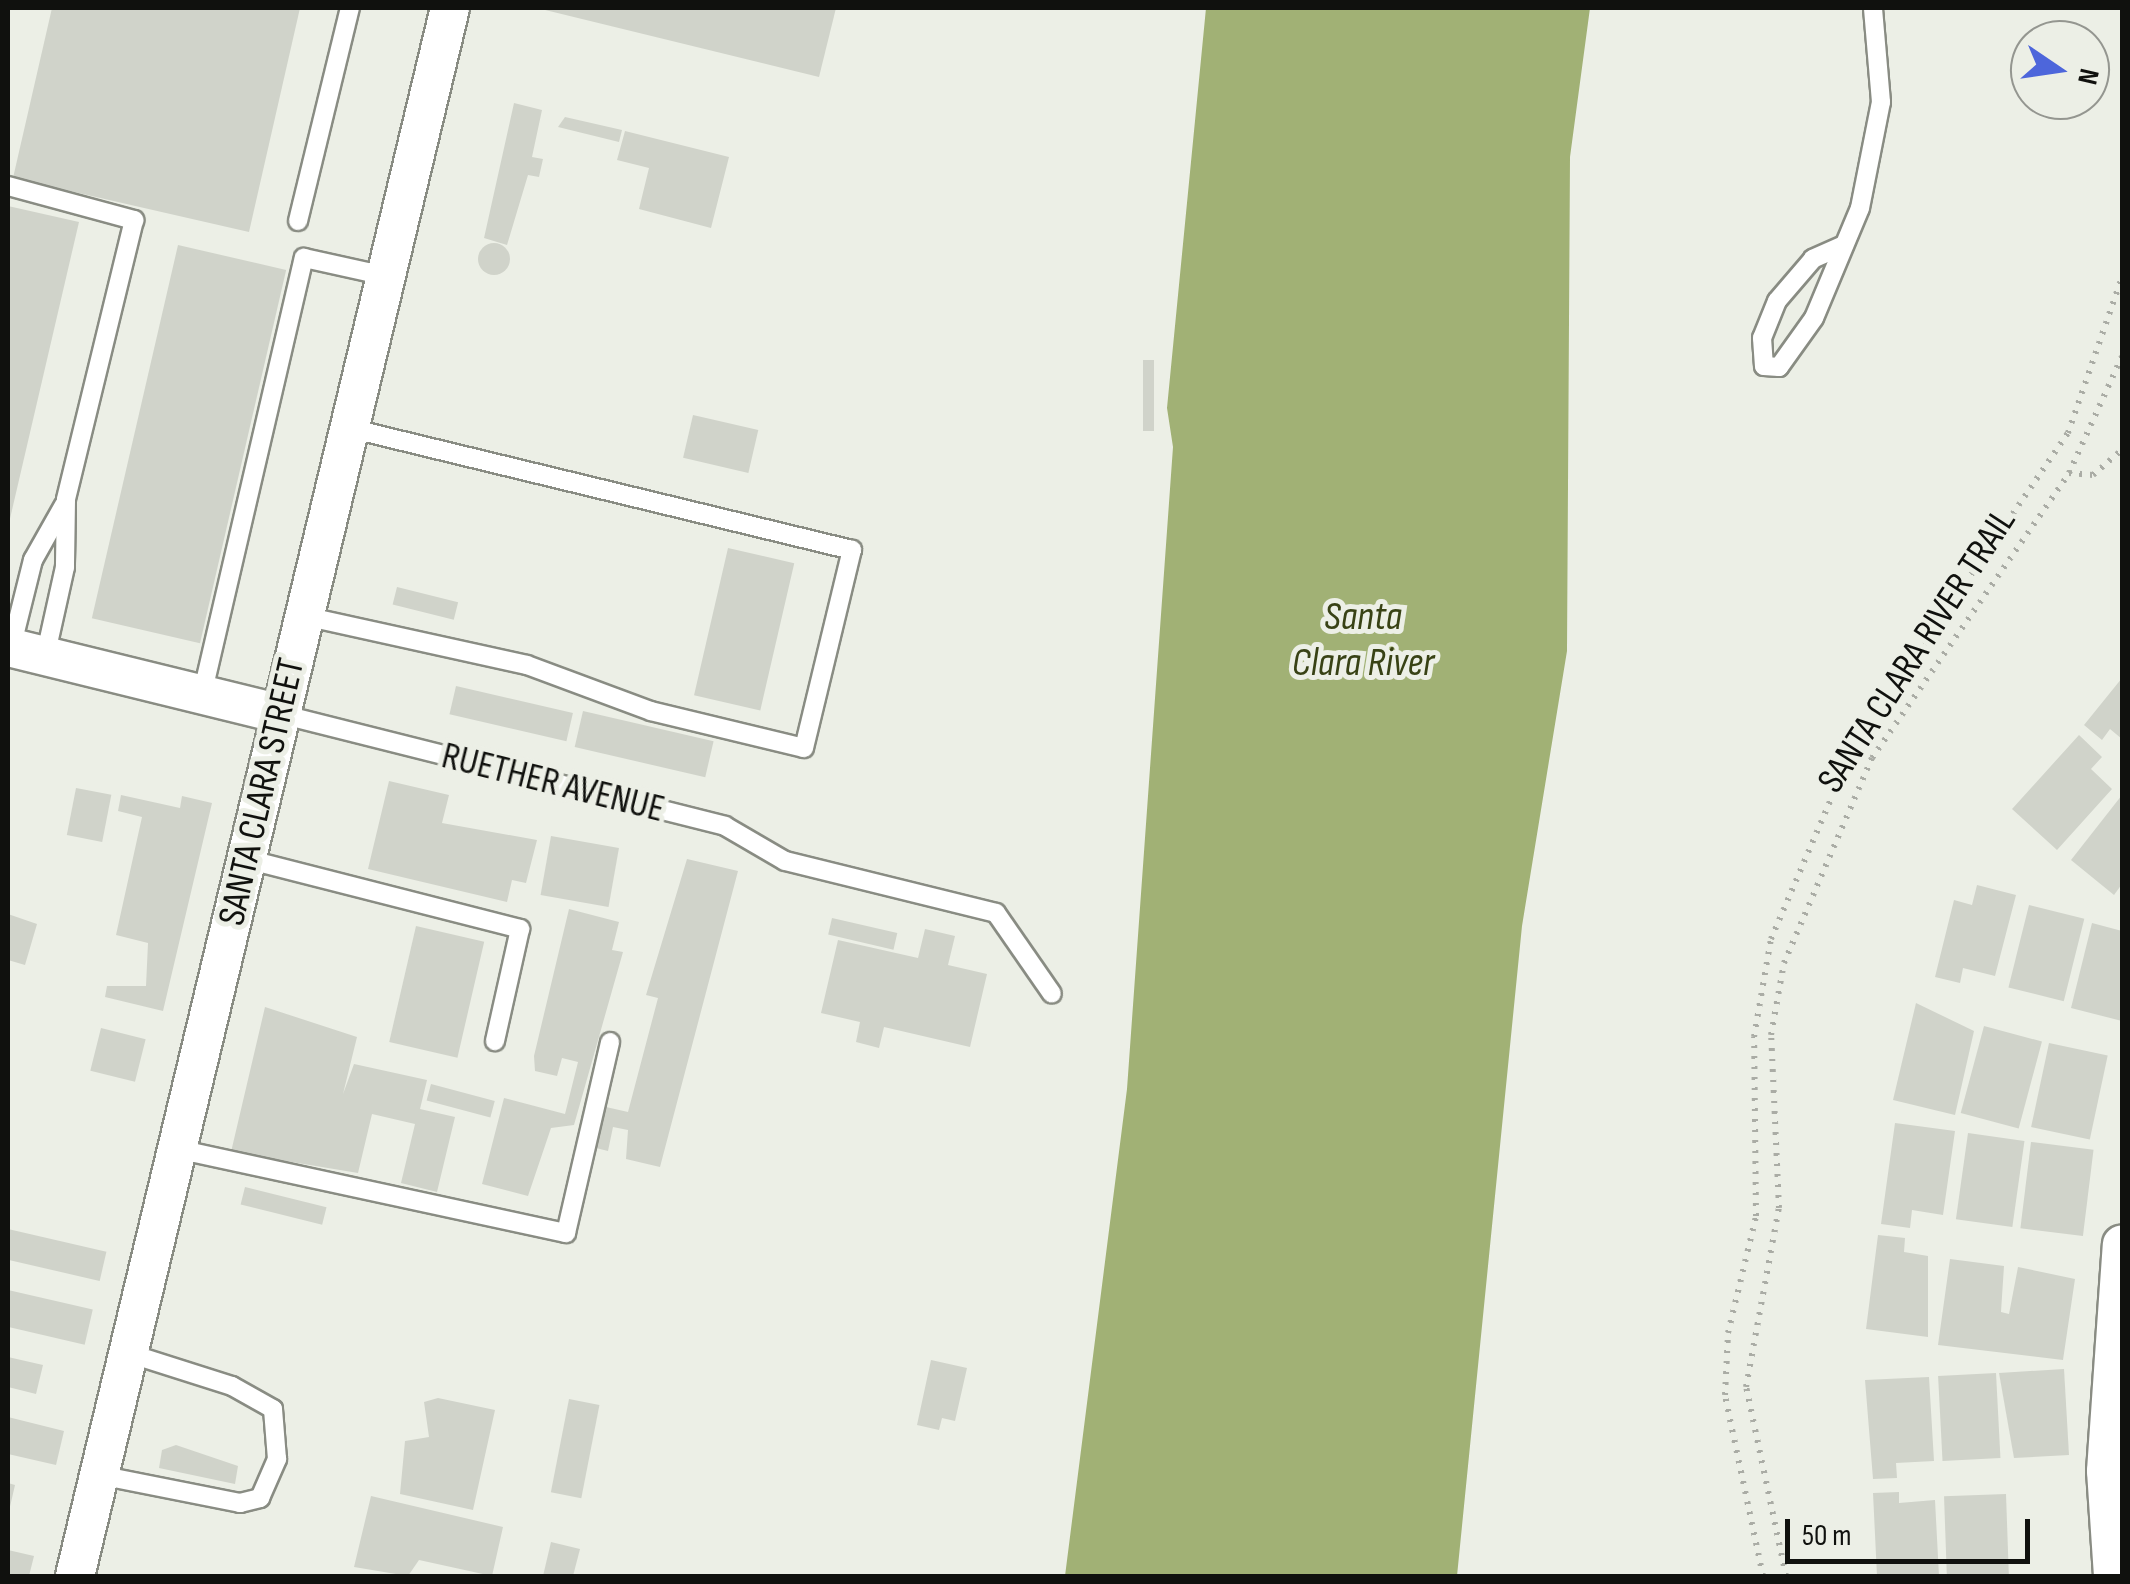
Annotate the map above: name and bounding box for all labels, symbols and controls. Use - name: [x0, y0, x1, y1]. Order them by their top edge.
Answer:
- north arrow: [2010, 20, 2110, 120]
- text: N: [2070, 65, 2106, 87]
- street label: SANTA CLARA RIVER TRAIL: [1808, 501, 2026, 801]
- water label: Santa Clara River: [1292, 593, 1434, 687]
- street label: SANTA CLARA STREET: [209, 654, 315, 930]
- street label: RUETHER AVENUE: [437, 733, 669, 833]
- scale bar: [1790, 1499, 2035, 1561]
- text: 50 m: [1802, 1518, 1851, 1554]

